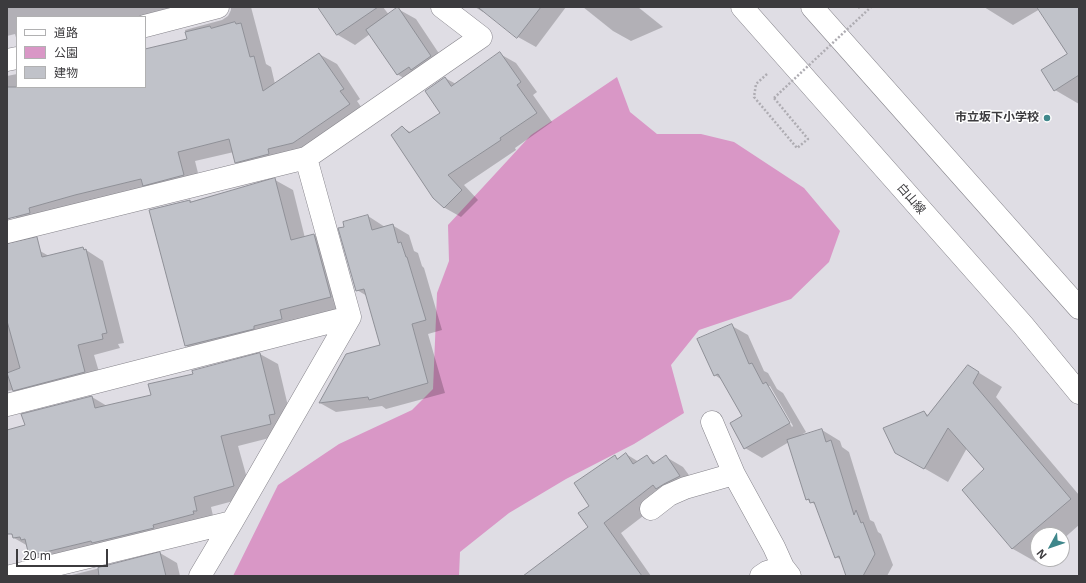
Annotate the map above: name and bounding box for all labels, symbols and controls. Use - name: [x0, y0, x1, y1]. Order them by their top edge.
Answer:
- legend: [16, 16, 146, 88]
- text: 道路: [54, 24, 78, 41]
- text: 公園: [54, 44, 78, 61]
- text: 建物: [54, 64, 78, 81]
- place label: 市立坂下小学校: [955, 111, 1039, 125]
- marker: 市立坂下小学校: [1042, 113, 1052, 123]
- street label: 白山線: [894, 181, 928, 217]
- north arrow: [1030, 527, 1070, 567]
- scale bar: [18, 541, 110, 567]
- text: N: [1033, 546, 1050, 563]
- text: 20 m: [23, 547, 51, 564]

